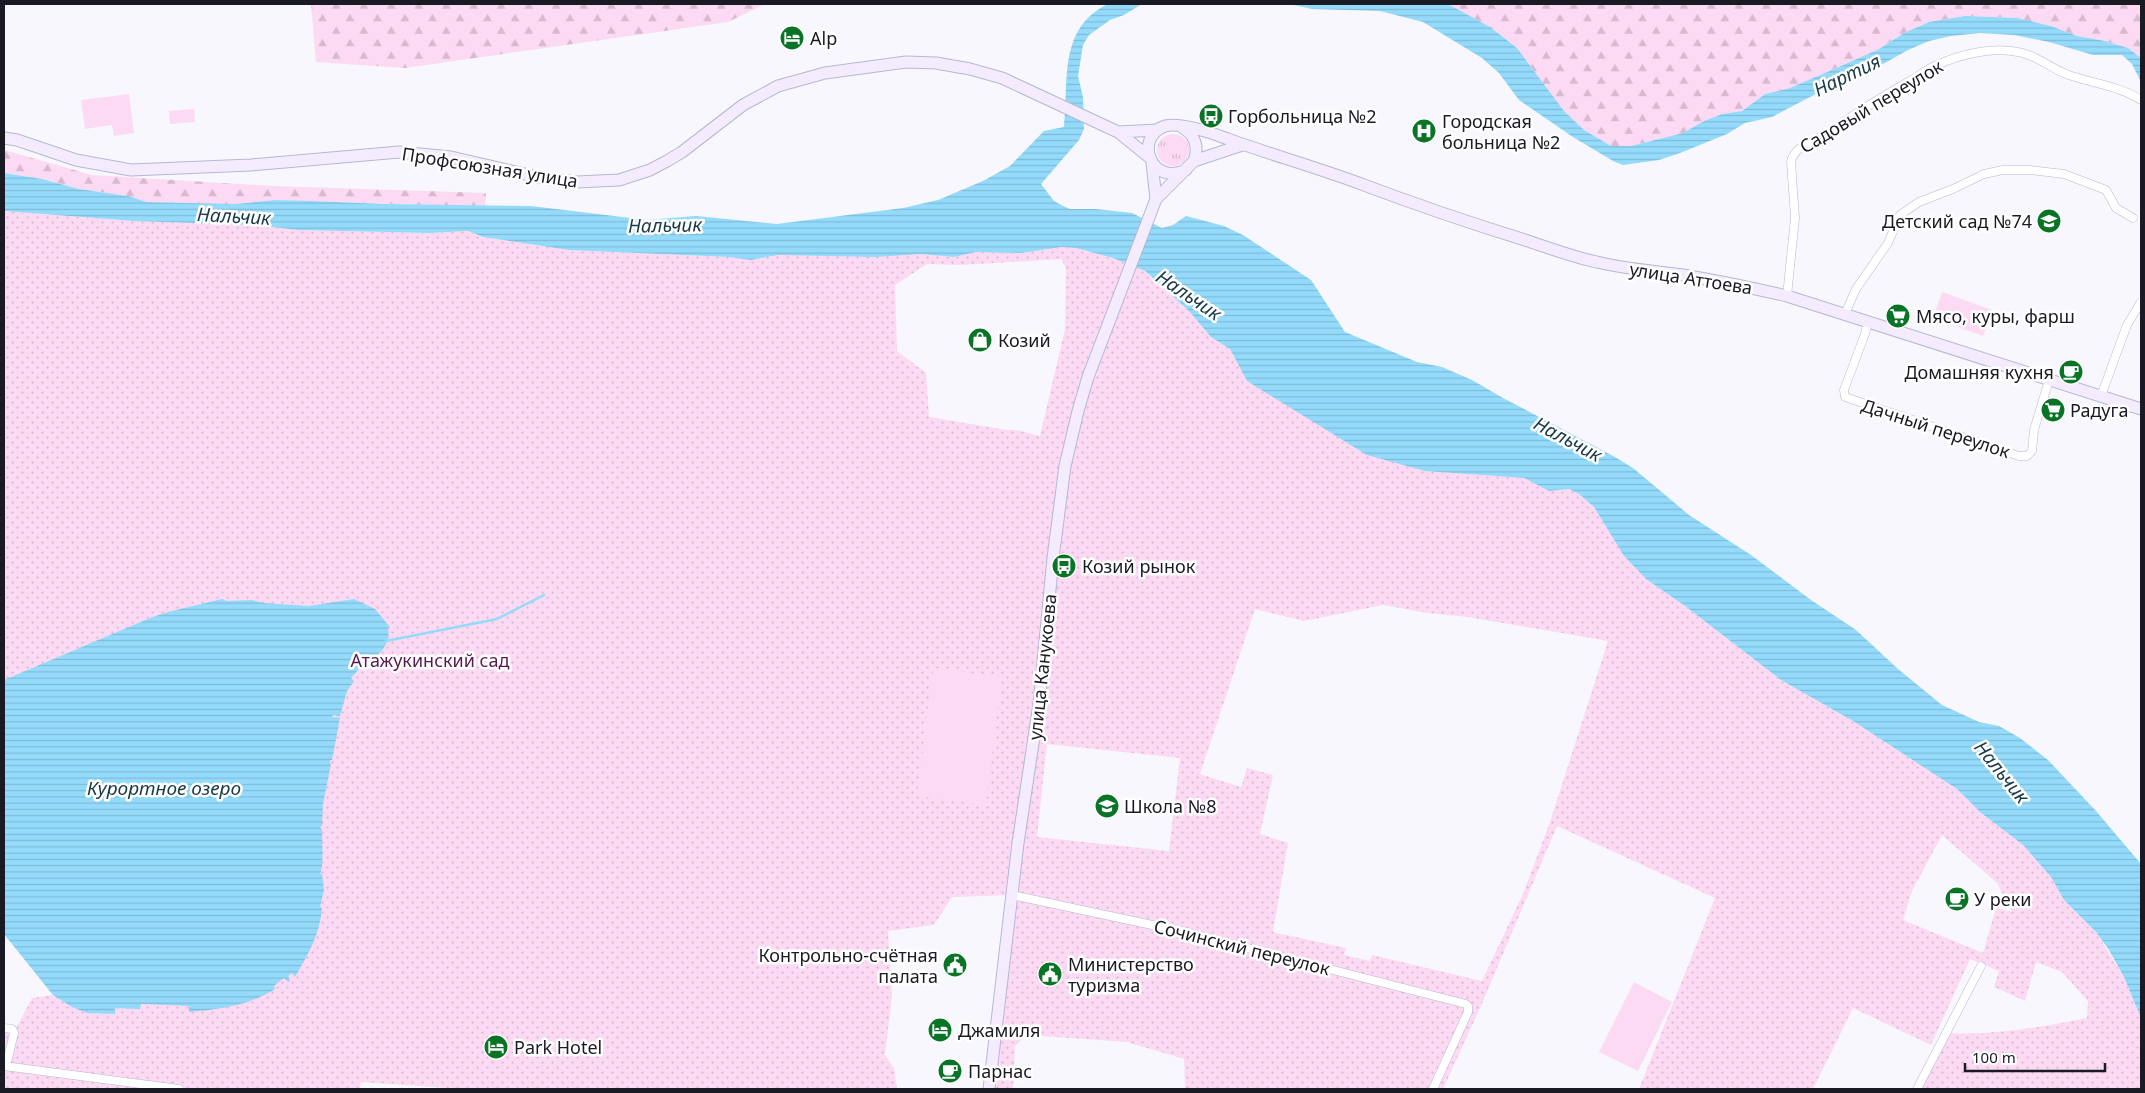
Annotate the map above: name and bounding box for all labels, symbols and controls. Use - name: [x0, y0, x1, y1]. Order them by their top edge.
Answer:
- hotel icon: Alp: [779, 25, 805, 51]
- place label: Alp: [810, 26, 837, 50]
- water label: Нартия: [1809, 48, 1885, 102]
- street label: Садовый переулок: [1795, 54, 1947, 158]
- bus stop icon: Горбольница №2: [1198, 103, 1224, 129]
- place label: Горбольница №2: [1228, 104, 1376, 128]
- place label: Городская больница №2: [1442, 109, 1560, 154]
- hospital icon: Городская больница №2: [1411, 118, 1437, 144]
- street label: Профсоюзная улица: [400, 141, 580, 193]
- water label: Нальчик: [197, 201, 273, 231]
- school or university icon: Детский сад №74: [2036, 208, 2062, 234]
- place label: Детский сад №74: [1882, 209, 2032, 233]
- water label: Нальчик: [628, 211, 703, 239]
- street label: улица Аттоева: [1628, 256, 1754, 300]
- water label: Нальчик: [1151, 264, 1228, 327]
- supermarket icon: Мясо, куры, фарш: [1885, 303, 1911, 329]
- place label: Мясо, куры, фарш: [1916, 304, 2075, 328]
- shop icon: Козий: [967, 327, 993, 353]
- place label: Козий: [998, 328, 1051, 352]
- cafe icon: Домашняя кухня: [2058, 359, 2084, 385]
- place label: Домашняя кухня: [1904, 360, 2054, 384]
- street label: Дачный переулок: [1859, 393, 2014, 463]
- supermarket icon: Радуга: [2040, 397, 2066, 423]
- place label: Радуга: [2070, 398, 2128, 422]
- water label: Нальчик: [1529, 410, 1608, 468]
- bus stop icon: Козий рынок: [1051, 553, 1077, 579]
- place label: Козий рынок: [1082, 554, 1196, 578]
- street label: улица Канукоева: [1022, 593, 1062, 741]
- park label: Атажукинский сад: [351, 648, 509, 672]
- water label: Нальчик: [1969, 735, 2036, 810]
- water label: Курортное озеро: [87, 775, 241, 801]
- school or university icon: Школа №8: [1094, 793, 1120, 819]
- place label: Школа №8: [1124, 794, 1216, 818]
- cafe icon: У реки: [1944, 886, 1970, 912]
- place label: У реки: [1974, 887, 2031, 911]
- street label: Сочинский переулок: [1151, 914, 1333, 981]
- place label: Контрольно-счётная палата: [758, 943, 938, 988]
- public building icon: Контрольно-счётная палата: [942, 952, 968, 978]
- place label: Министерство туризма: [1068, 952, 1194, 997]
- public building icon: Министерство туризма: [1037, 961, 1063, 987]
- hotel icon: Джамиля: [927, 1017, 953, 1043]
- place label: Джамиля: [958, 1018, 1040, 1042]
- hotel icon: Park Hotel: [483, 1034, 509, 1060]
- place label: Park Hotel: [514, 1035, 602, 1059]
- scale bar: [1965, 1040, 2105, 1072]
- text: 100 m: [1972, 1047, 2016, 1067]
- cafe icon: Парнас: [937, 1058, 963, 1084]
- place label: Парнас: [968, 1059, 1032, 1083]

